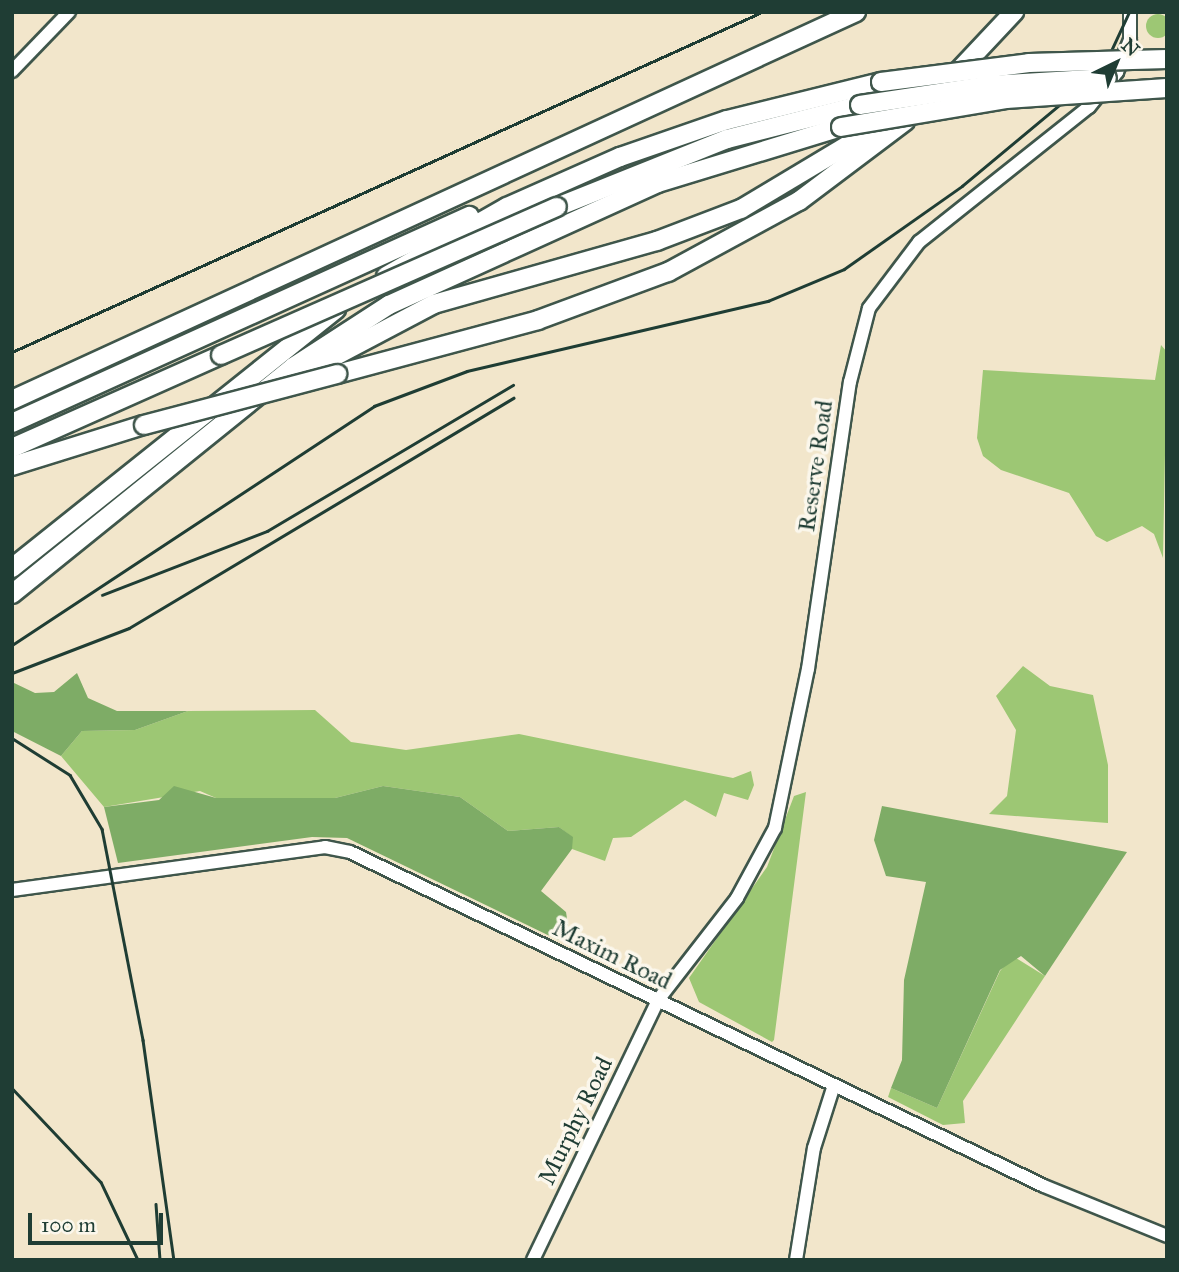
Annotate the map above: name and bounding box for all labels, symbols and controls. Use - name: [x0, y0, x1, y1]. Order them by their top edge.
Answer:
- north arrow: [1081, 28, 1151, 98]
- text: N: [1117, 33, 1144, 61]
- street label: Reserve Road: [793, 398, 839, 534]
- street label: Maxim Road: [548, 914, 676, 996]
- street label: Murphy Road: [533, 1052, 619, 1190]
- scale bar: [32, 1198, 166, 1242]
- text: 100 m: [41, 1212, 96, 1238]

